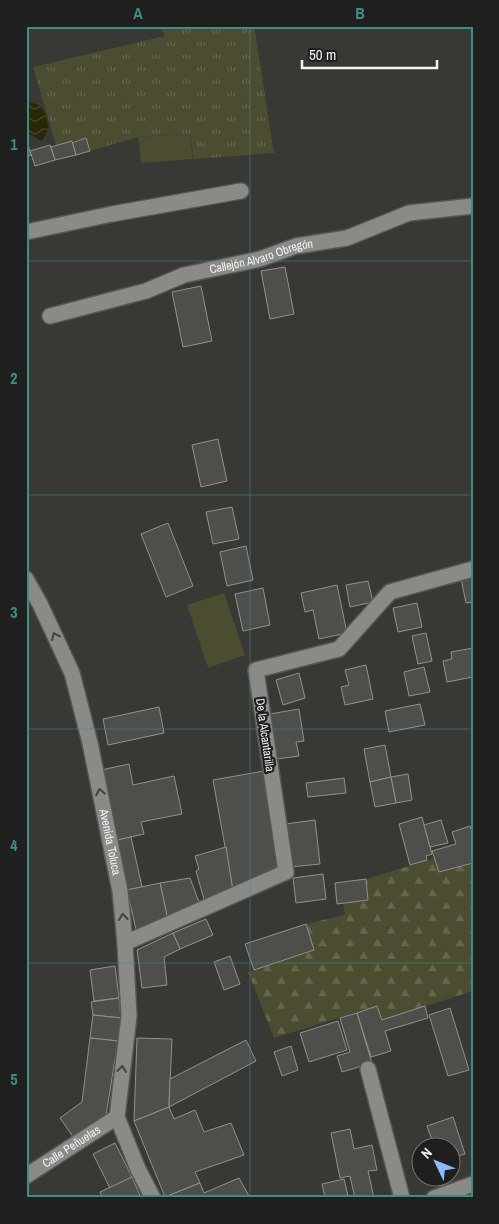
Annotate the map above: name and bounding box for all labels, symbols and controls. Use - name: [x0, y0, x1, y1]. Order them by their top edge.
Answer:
- text: A: [133, 2, 143, 24]
- text: B: [355, 2, 365, 24]
- scale bar: [302, 38, 436, 70]
- text: 50 m: [309, 44, 336, 65]
- text: 1: [10, 133, 18, 155]
- street label: Callejón Alvaro Obregón: [208, 235, 314, 277]
- text: 2: [10, 367, 18, 389]
- text: 3: [10, 601, 18, 623]
- one-way arrow: [51, 632, 61, 641]
- street label: De la Alcantarilla: [252, 697, 278, 773]
- one-way arrow: [95, 787, 106, 796]
- street label: Avenida Toluca: [95, 807, 125, 877]
- text: 4: [10, 834, 18, 856]
- one-way arrow: [117, 913, 128, 921]
- one-way arrow: [116, 1064, 127, 1072]
- text: 5: [10, 1068, 18, 1090]
- street label: Calle Peñuelas: [39, 1122, 104, 1171]
- north arrow: [412, 1136, 462, 1186]
- text: N: [417, 1144, 436, 1162]

